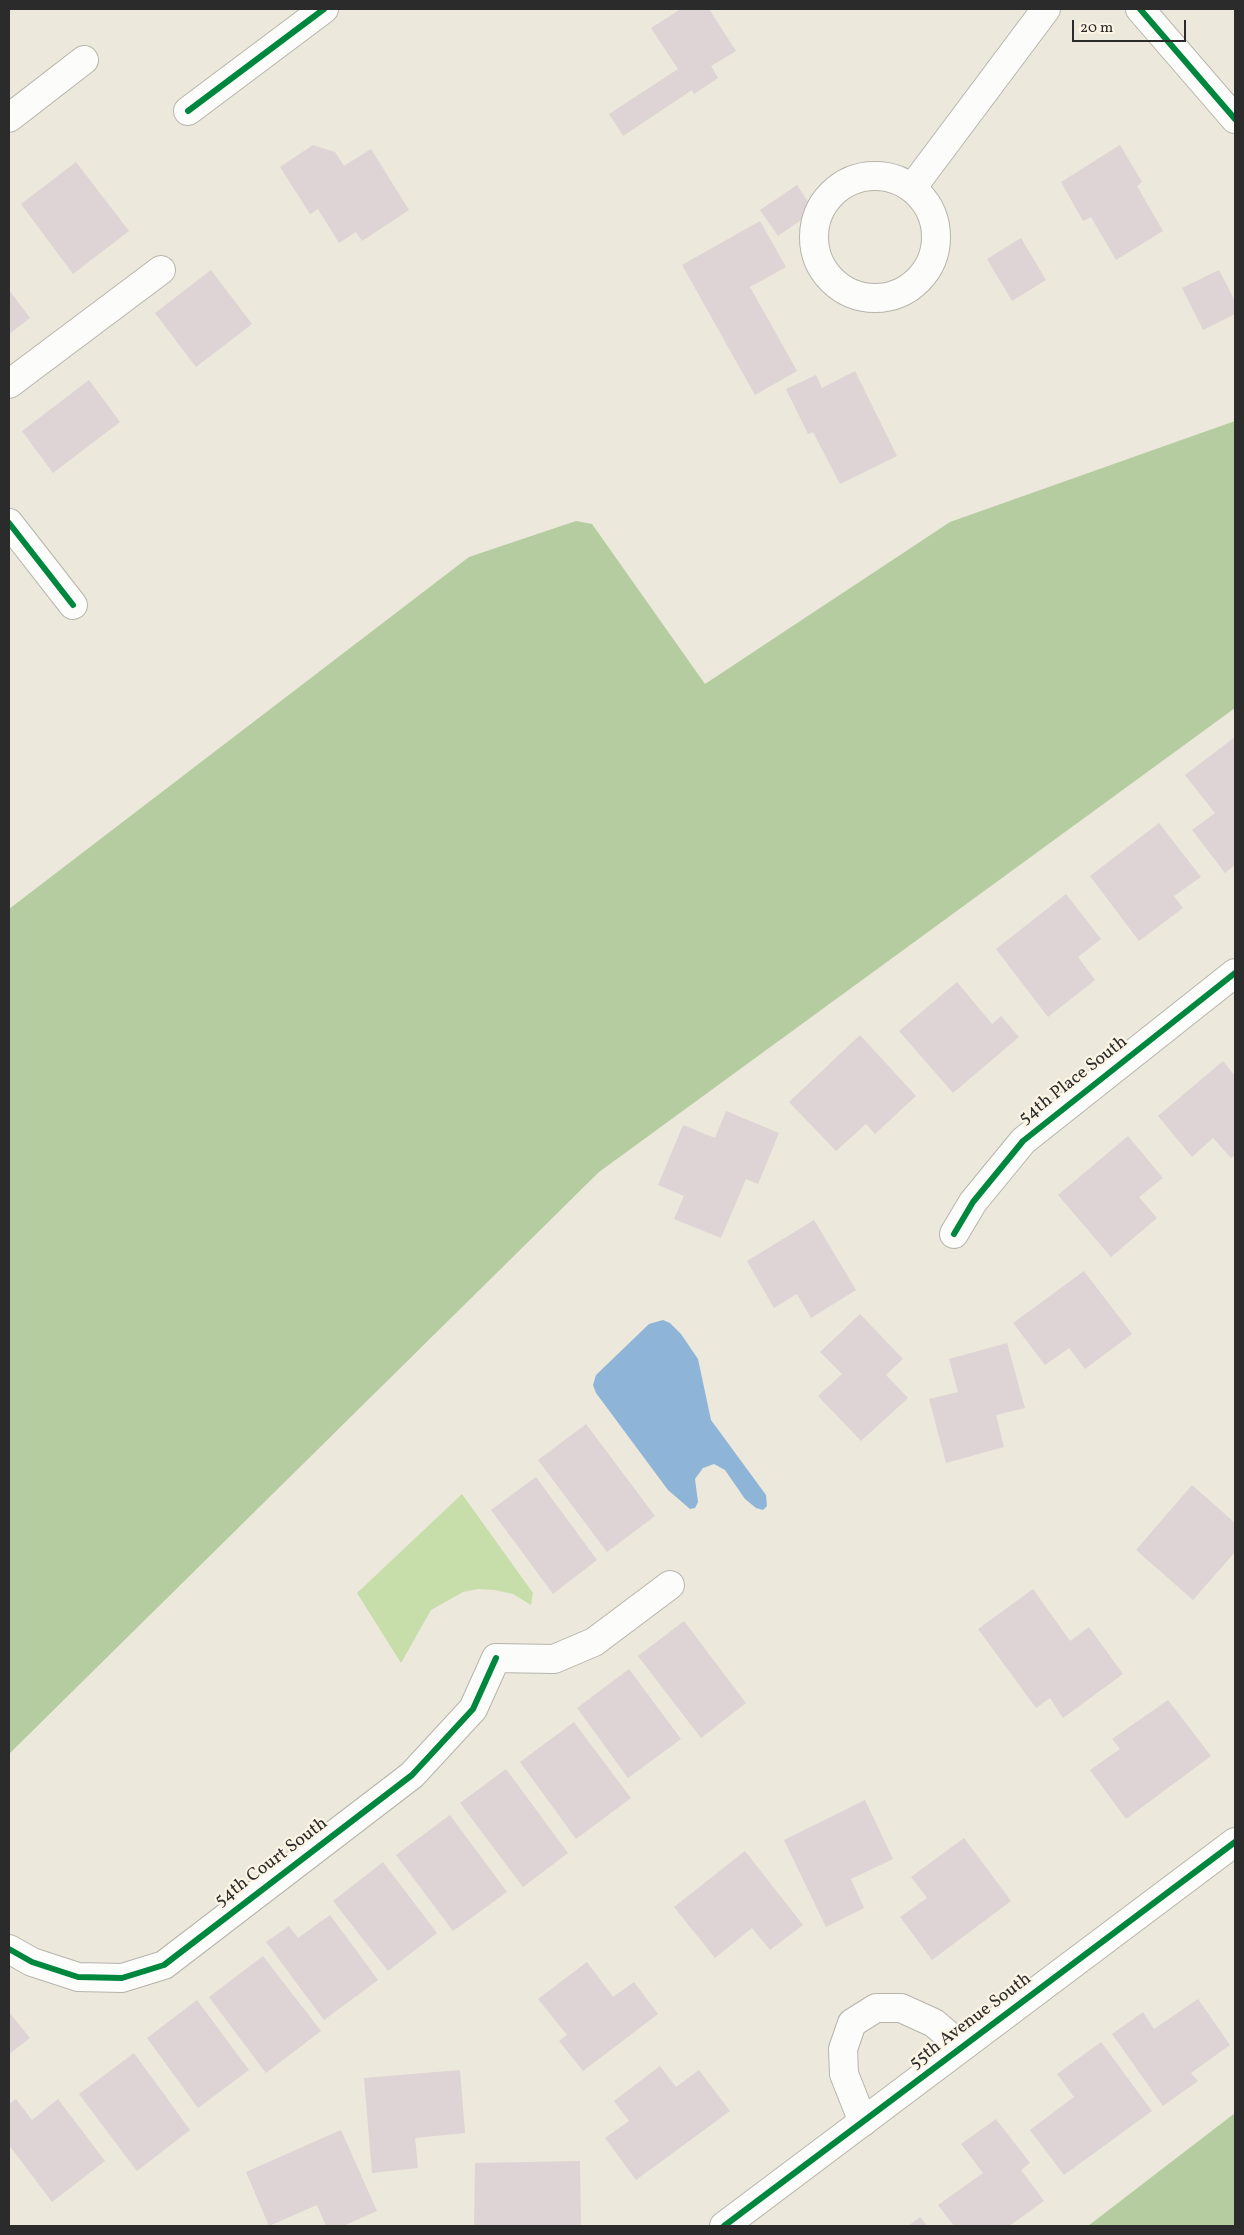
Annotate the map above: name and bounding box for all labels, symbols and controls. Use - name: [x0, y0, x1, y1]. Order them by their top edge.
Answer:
- scale bar: [1074, 10, 1188, 42]
- text: 20 m: [1080, 18, 1113, 39]
- street label: 54th Place South: [1015, 1032, 1133, 1130]
- street label: 54th Court South: [211, 1814, 333, 1912]
- street label: 55th Avenue South: [906, 1969, 1036, 2075]

